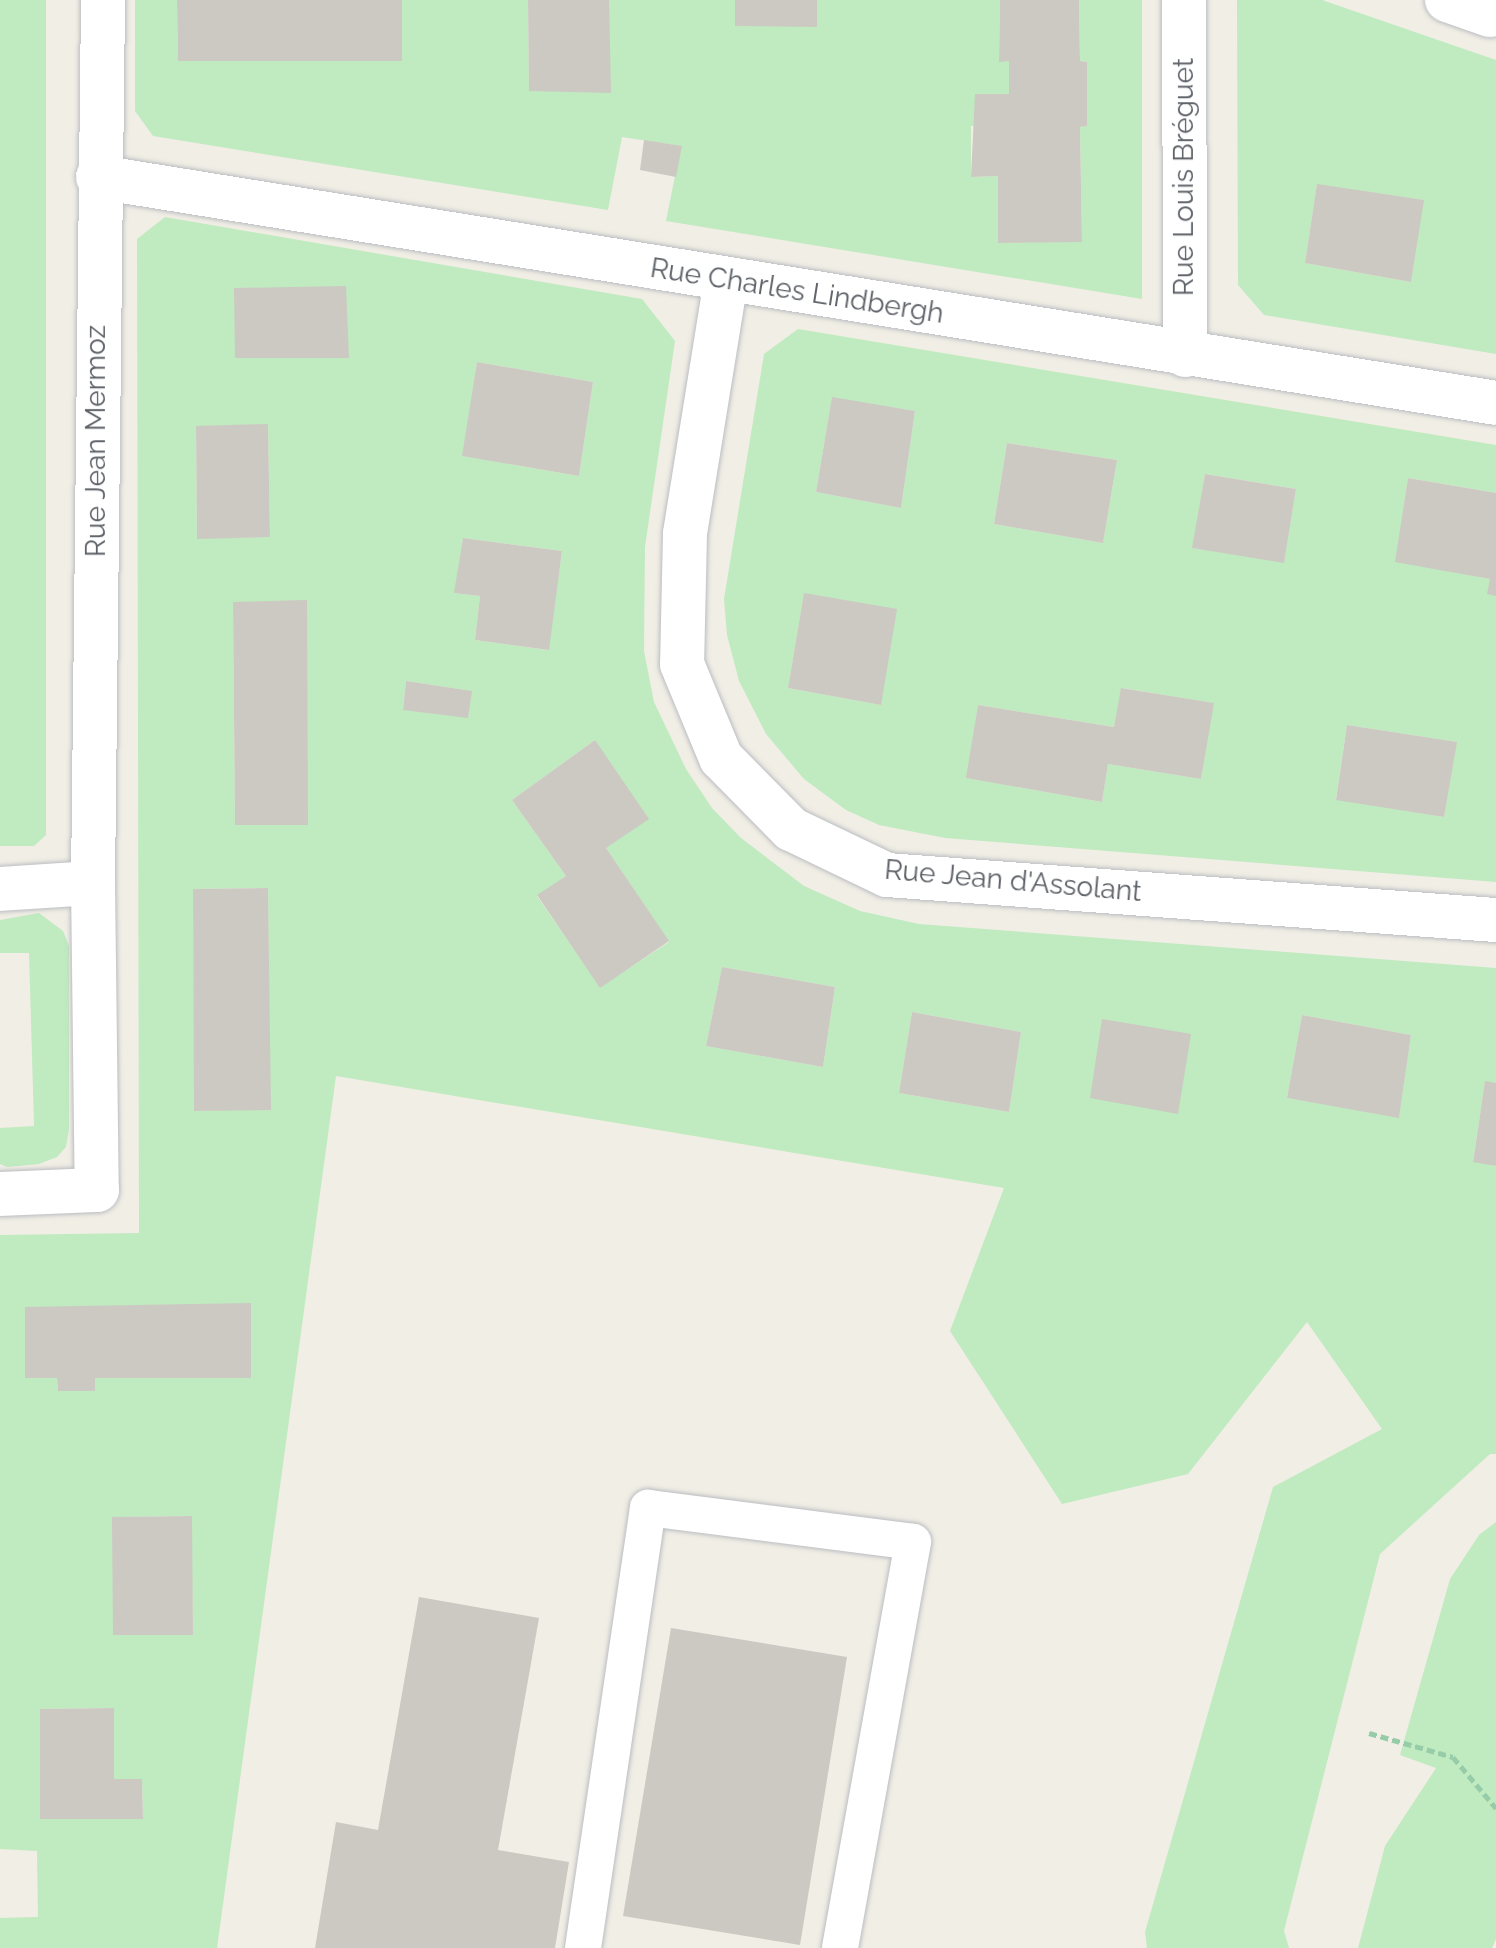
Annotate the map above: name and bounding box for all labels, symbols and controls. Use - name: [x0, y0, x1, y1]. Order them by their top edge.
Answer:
- street label: Rue Louis Bréguet: [1167, 58, 1201, 296]
- street label: Rue Charles Lindbergh: [648, 251, 946, 331]
- street label: Rue Jean Mermoz: [79, 324, 113, 558]
- street label: Rue Jean d'Assolant: [883, 853, 1143, 909]

